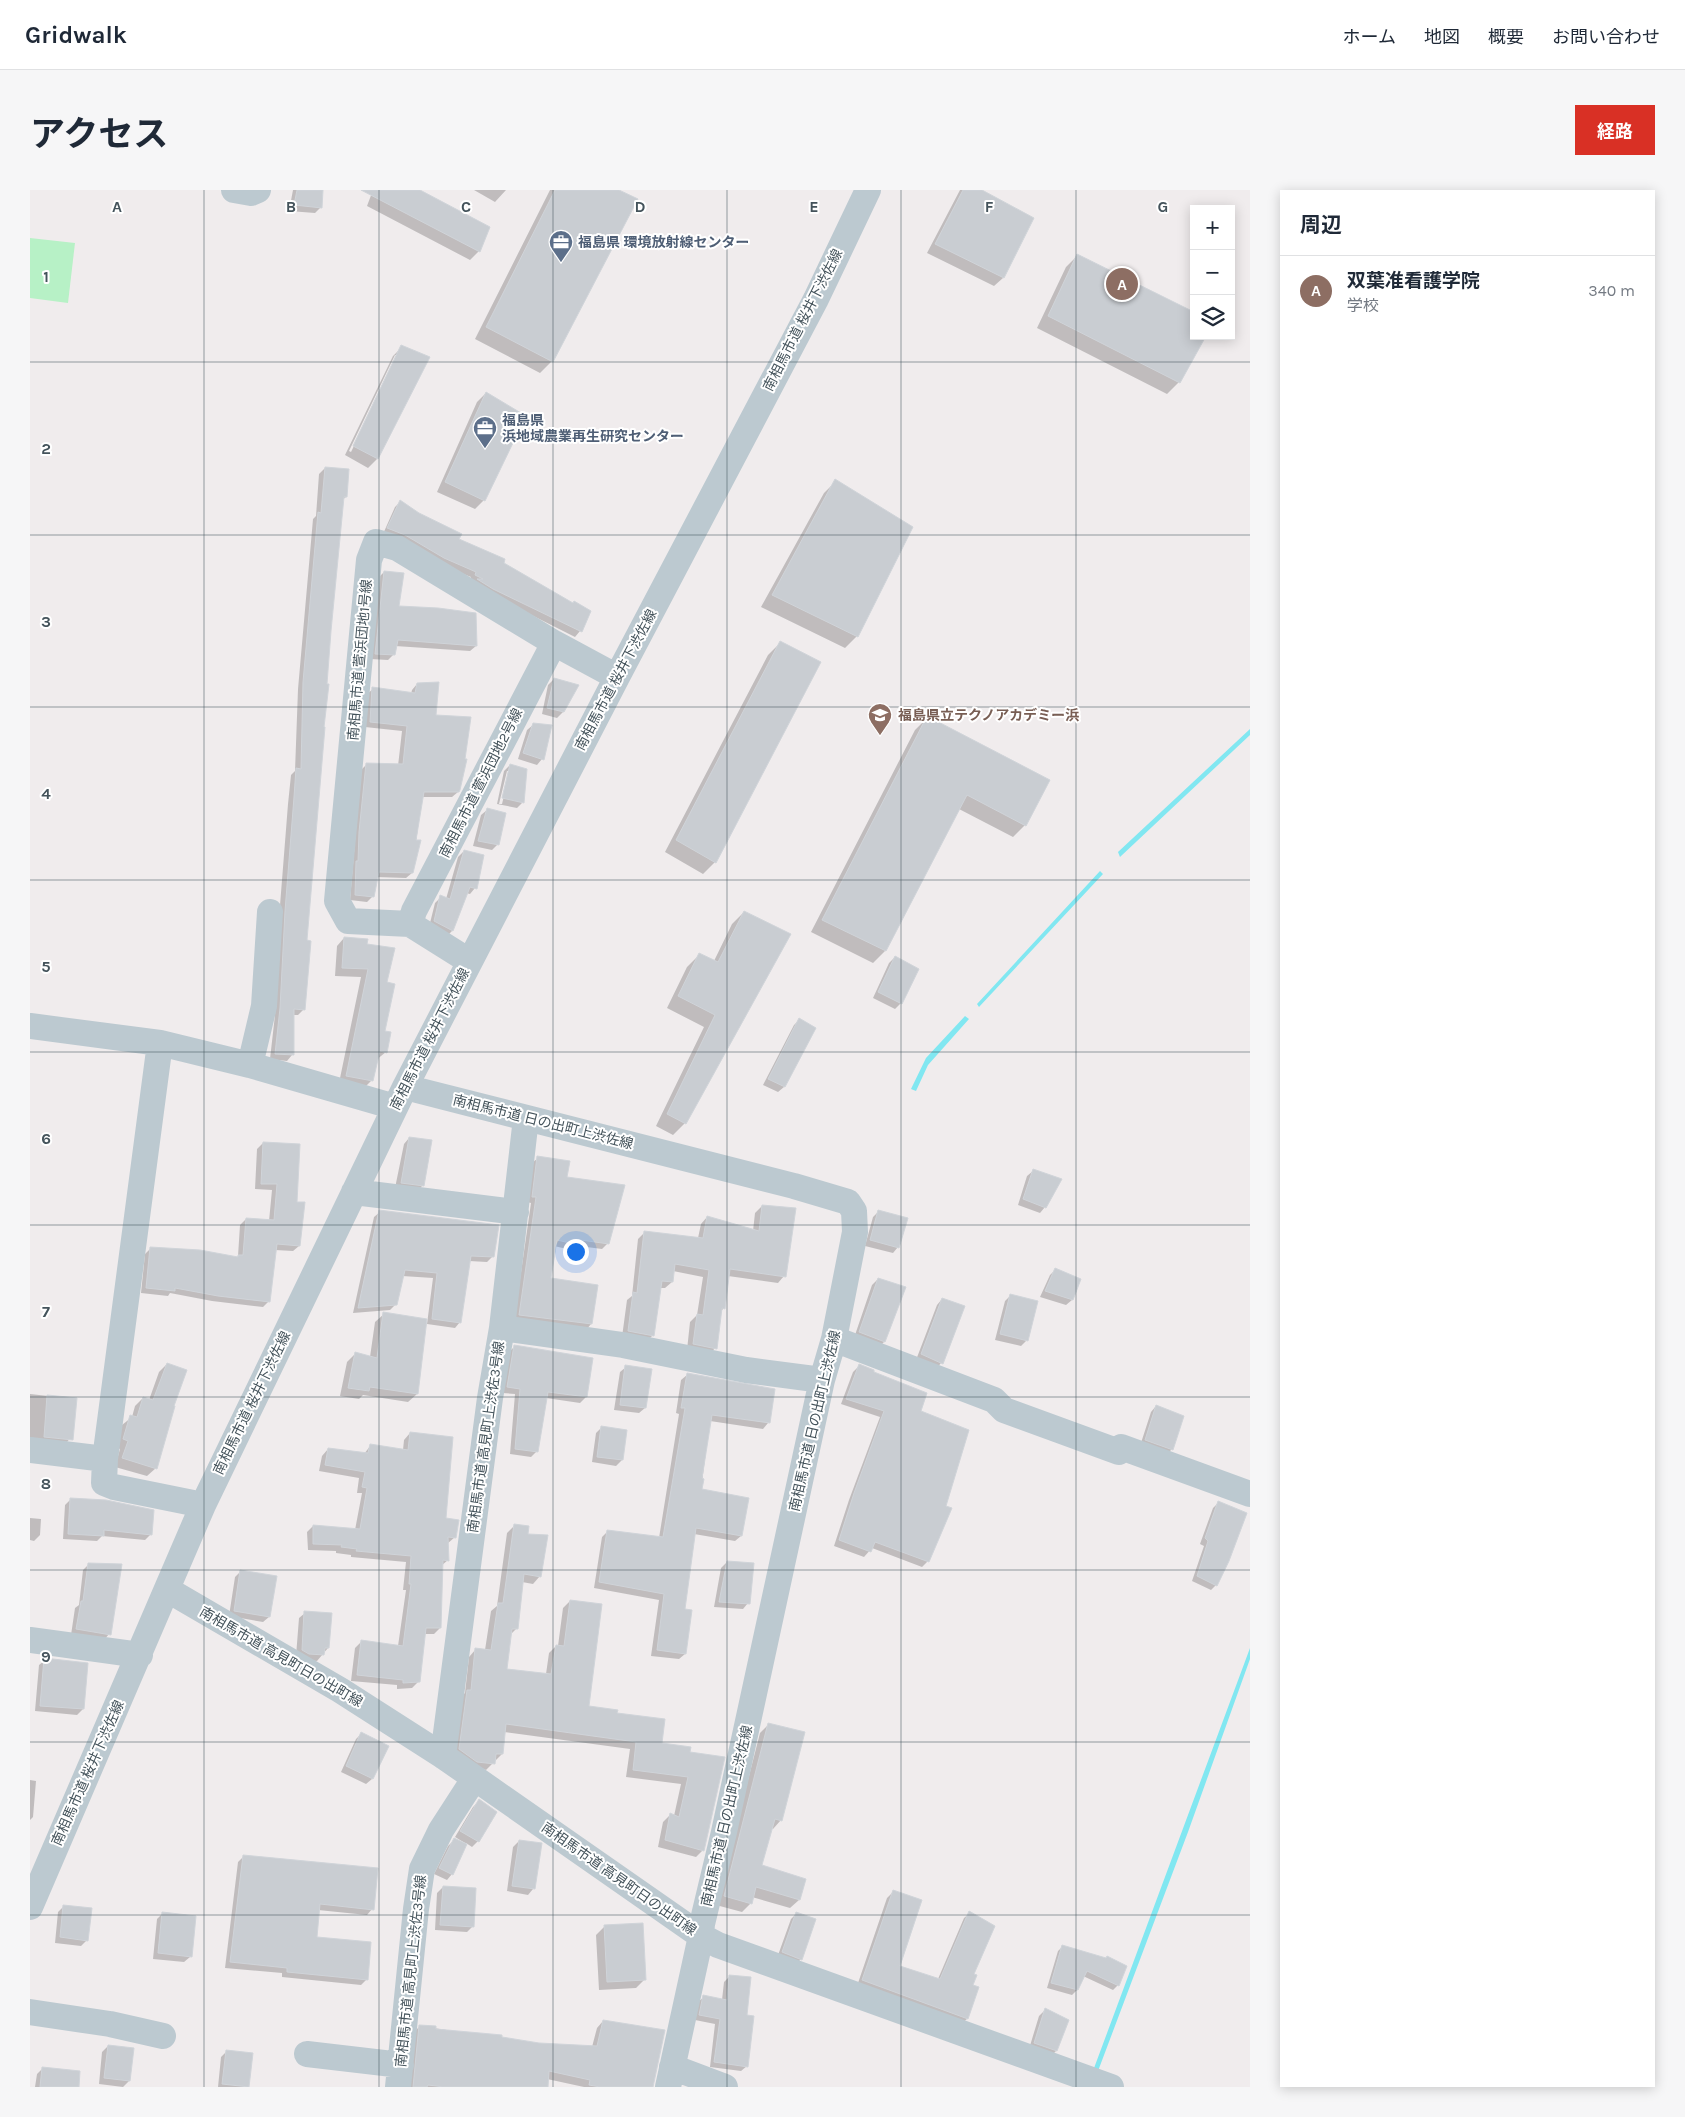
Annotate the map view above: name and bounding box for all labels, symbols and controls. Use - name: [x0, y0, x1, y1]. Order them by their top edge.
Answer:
- text: Gridwalk: [25, 21, 127, 49]
- text: ホーム: [1343, 26, 1396, 48]
- text: 地図: [1424, 26, 1460, 48]
- text: 概要: [1488, 26, 1524, 48]
- text: お問い合わせ: [1552, 26, 1660, 48]
- button: 経路: [1575, 105, 1655, 155]
- text: アクセス: [30, 114, 168, 155]
- text: A: [112, 197, 122, 216]
- text: B: [286, 197, 296, 216]
- text: C: [461, 197, 471, 216]
- text: D: [635, 197, 646, 216]
- text: E: [809, 197, 819, 216]
- text: F: [985, 197, 994, 216]
- text: G: [1158, 197, 1168, 216]
- map controls: [1190, 205, 1235, 340]
- button: +: [1190, 205, 1235, 250]
- text: 周辺: [1300, 213, 1342, 237]
- office icon: 福島県 環境放射線センター: [548, 229, 574, 263]
- place label: 福島県 環境放射線センター: [578, 234, 750, 251]
- street label: 南相馬市道 桜井下渋佐線: [760, 246, 846, 394]
- button: −: [1190, 250, 1235, 295]
- pin: A: [1106, 265, 1138, 303]
- text: 1: [43, 267, 49, 286]
- text: 双葉准看護学院: [1347, 270, 1480, 292]
- text: A: [1311, 281, 1321, 300]
- text: 340 m: [1588, 281, 1635, 300]
- button: layers: [1190, 295, 1235, 340]
- text: 学校: [1347, 296, 1379, 315]
- place label: 福島県 浜地域農業再生研究センター: [502, 412, 684, 445]
- office icon: 福島県 浜地域農業再生研究センター: [472, 415, 498, 449]
- text: 2: [41, 439, 51, 458]
- street label: 南相馬市道 萱浜団地1号線: [344, 579, 376, 741]
- street label: 南相馬市道 桜井下渋佐線: [572, 607, 660, 753]
- text: 3: [41, 612, 51, 631]
- school or university icon: 福島県立テクノアカデミー浜: [867, 702, 893, 736]
- street label: 南相馬市道 萱浜団地2号線: [436, 705, 526, 861]
- place label: 福島県立テクノアカデミー浜: [898, 707, 1079, 724]
- text: 4: [41, 784, 51, 803]
- text: 5: [41, 957, 51, 976]
- street label: 南相馬市道 桜井下渋佐線: [387, 965, 473, 1113]
- street label: 南相馬市道 日の出町上渋佐線: [451, 1091, 635, 1153]
- text: 6: [41, 1129, 51, 1148]
- your location: [563, 1239, 589, 1265]
- text: 7: [42, 1302, 50, 1321]
- street label: 南相馬市道 桜井下渋佐線: [210, 1329, 294, 1477]
- street label: 南相馬市道 日の出町上渋佐線: [786, 1329, 844, 1513]
- street label: 南相馬市道 高見町上渋佐3号線: [464, 1340, 508, 1534]
- text: 8: [41, 1474, 51, 1493]
- street label: 南相馬市道 高見町日の出町線: [197, 1603, 365, 1711]
- text: 9: [41, 1647, 51, 1666]
- street label: 南相馬市道 桜井下渋佐線: [48, 1698, 128, 1848]
- street label: 南相馬市道 日の出町上渋佐線: [698, 1724, 756, 1908]
- street label: 南相馬市道 高見町日の出町線: [538, 1819, 700, 1939]
- street label: 南相馬市道 高見町上渋佐3号線: [392, 1874, 430, 2068]

